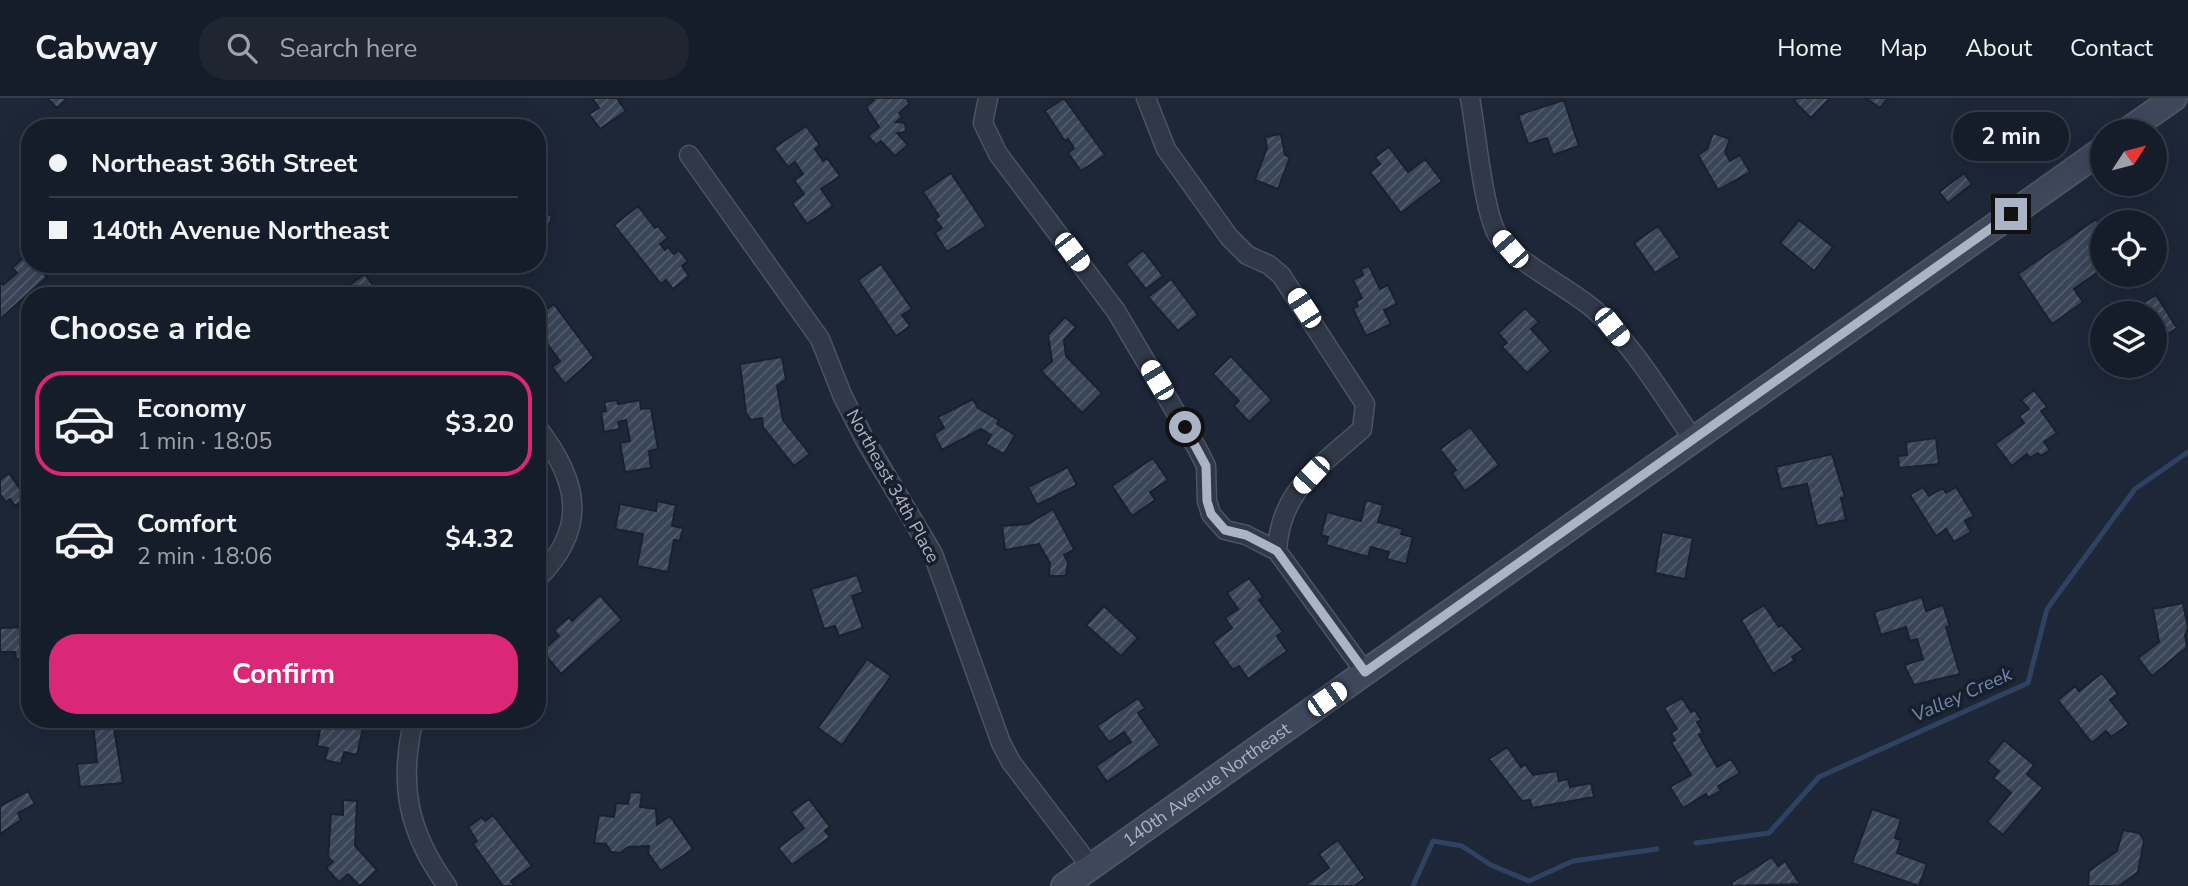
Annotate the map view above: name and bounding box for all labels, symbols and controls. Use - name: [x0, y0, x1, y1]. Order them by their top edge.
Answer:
- search box: [199, 17, 689, 80]
- text: Cabway: [35, 26, 157, 71]
- icon: search: [223, 29, 261, 67]
- text: Search here: [279, 31, 417, 66]
- text: Home: [1777, 32, 1842, 64]
- text: Map: [1880, 32, 1927, 64]
- text: About: [1965, 32, 2032, 64]
- text: Contact: [2070, 32, 2153, 64]
- callout: 2 min: [1953, 113, 2069, 162]
- north arrow: [2090, 119, 2166, 196]
- map controls: [2090, 119, 2167, 378]
- text: 2 min: [1981, 121, 2041, 152]
- text: Northeast 36th Street: [91, 146, 357, 181]
- route end: [1995, 198, 2027, 230]
- button: locate: [2090, 210, 2167, 287]
- text: 140th Avenue Northeast: [91, 213, 389, 248]
- car: [1489, 226, 1532, 272]
- car: [1051, 229, 1094, 275]
- car: [1284, 285, 1325, 331]
- button: layers: [2090, 301, 2167, 378]
- car: [1591, 304, 1634, 350]
- text: Choose a ride: [49, 307, 251, 350]
- car: [1138, 357, 1177, 403]
- text: Economy: [137, 391, 246, 426]
- icon: car: [53, 392, 116, 455]
- street label: Northeast 34th Place: [841, 405, 945, 567]
- text: $3.20: [445, 406, 514, 441]
- route start: [1169, 411, 1201, 443]
- text: 1 min · 18:05: [137, 426, 272, 457]
- car: [1289, 452, 1334, 498]
- text: Comfort: [137, 506, 237, 541]
- icon: car: [53, 507, 116, 570]
- text: $4.32: [445, 521, 514, 556]
- text: 2 min · 18:06: [137, 541, 272, 572]
- button: Confirm: [49, 634, 518, 714]
- water label: Valley Creek: [1908, 661, 2017, 729]
- car: [1304, 678, 1351, 720]
- street label: 140th Avenue Northeast: [1118, 717, 1296, 853]

